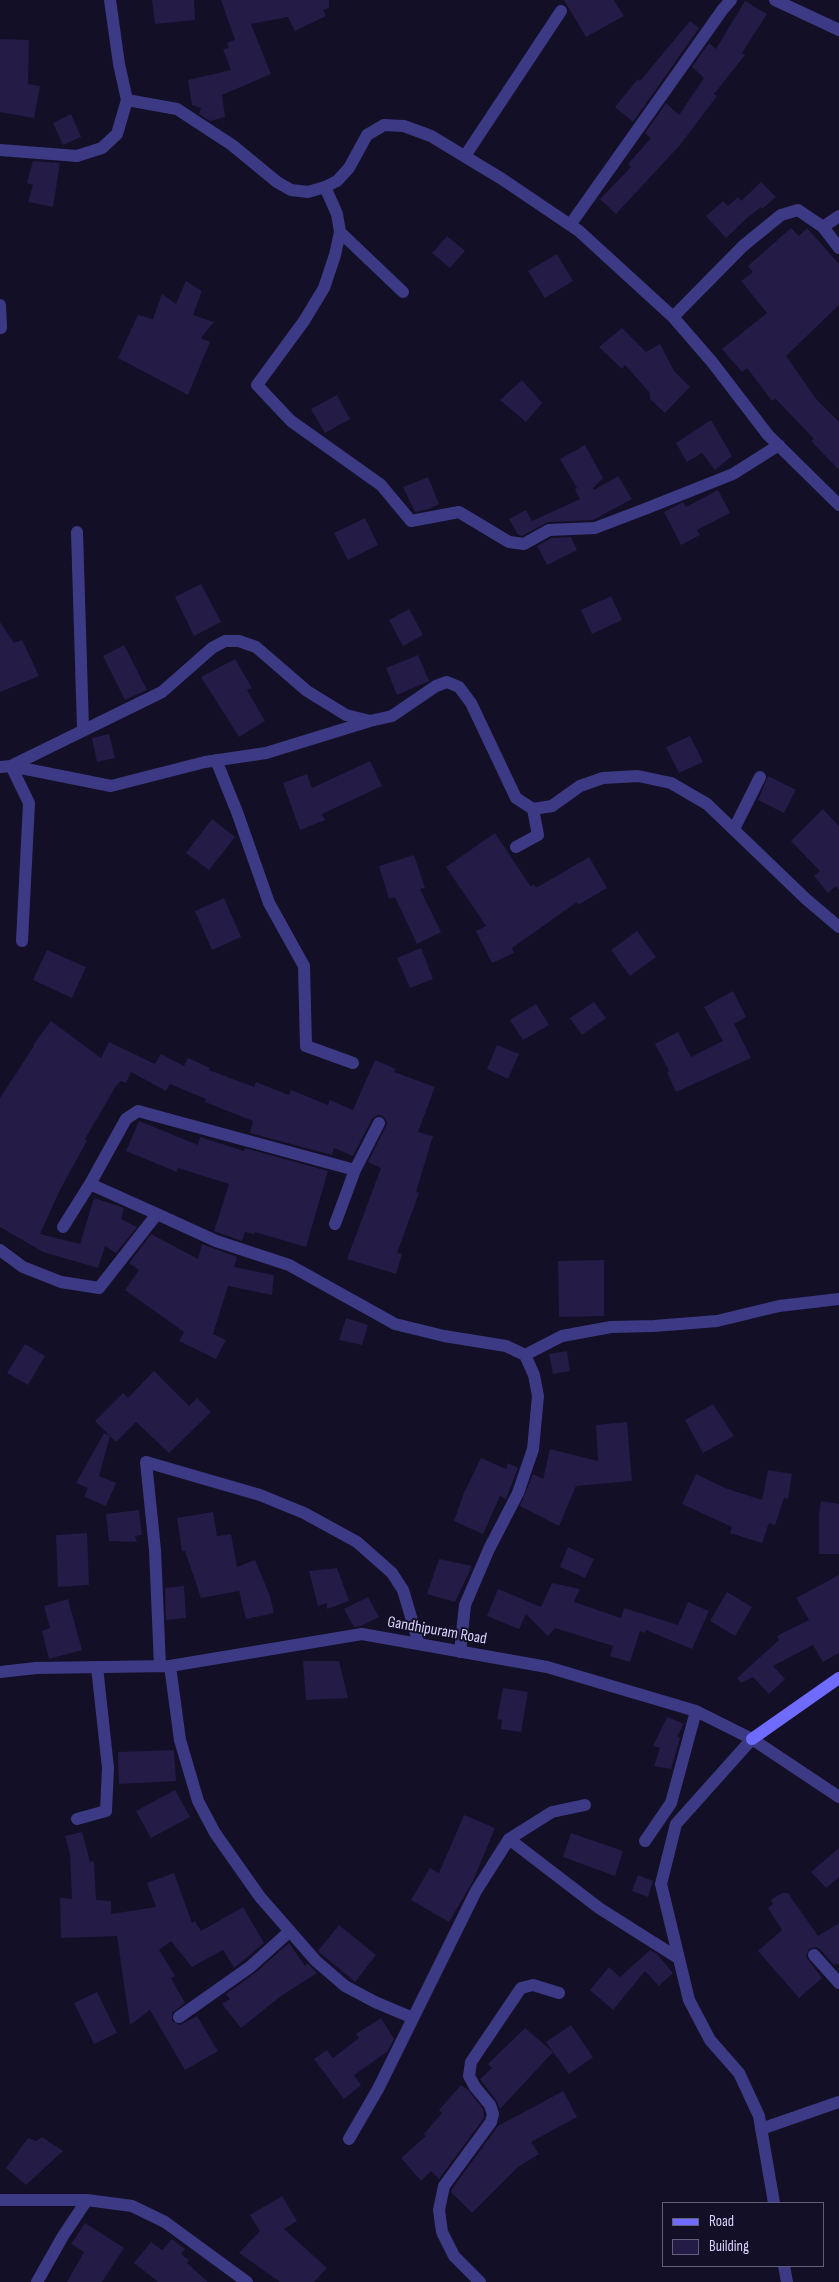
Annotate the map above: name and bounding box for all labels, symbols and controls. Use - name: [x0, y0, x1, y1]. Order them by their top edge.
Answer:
- street label: Gandhipuram Road: [386, 1613, 488, 1649]
- legend: [662, 2202, 824, 2267]
- text: Road: [709, 2212, 734, 2231]
- text: Building: [709, 2237, 749, 2256]

